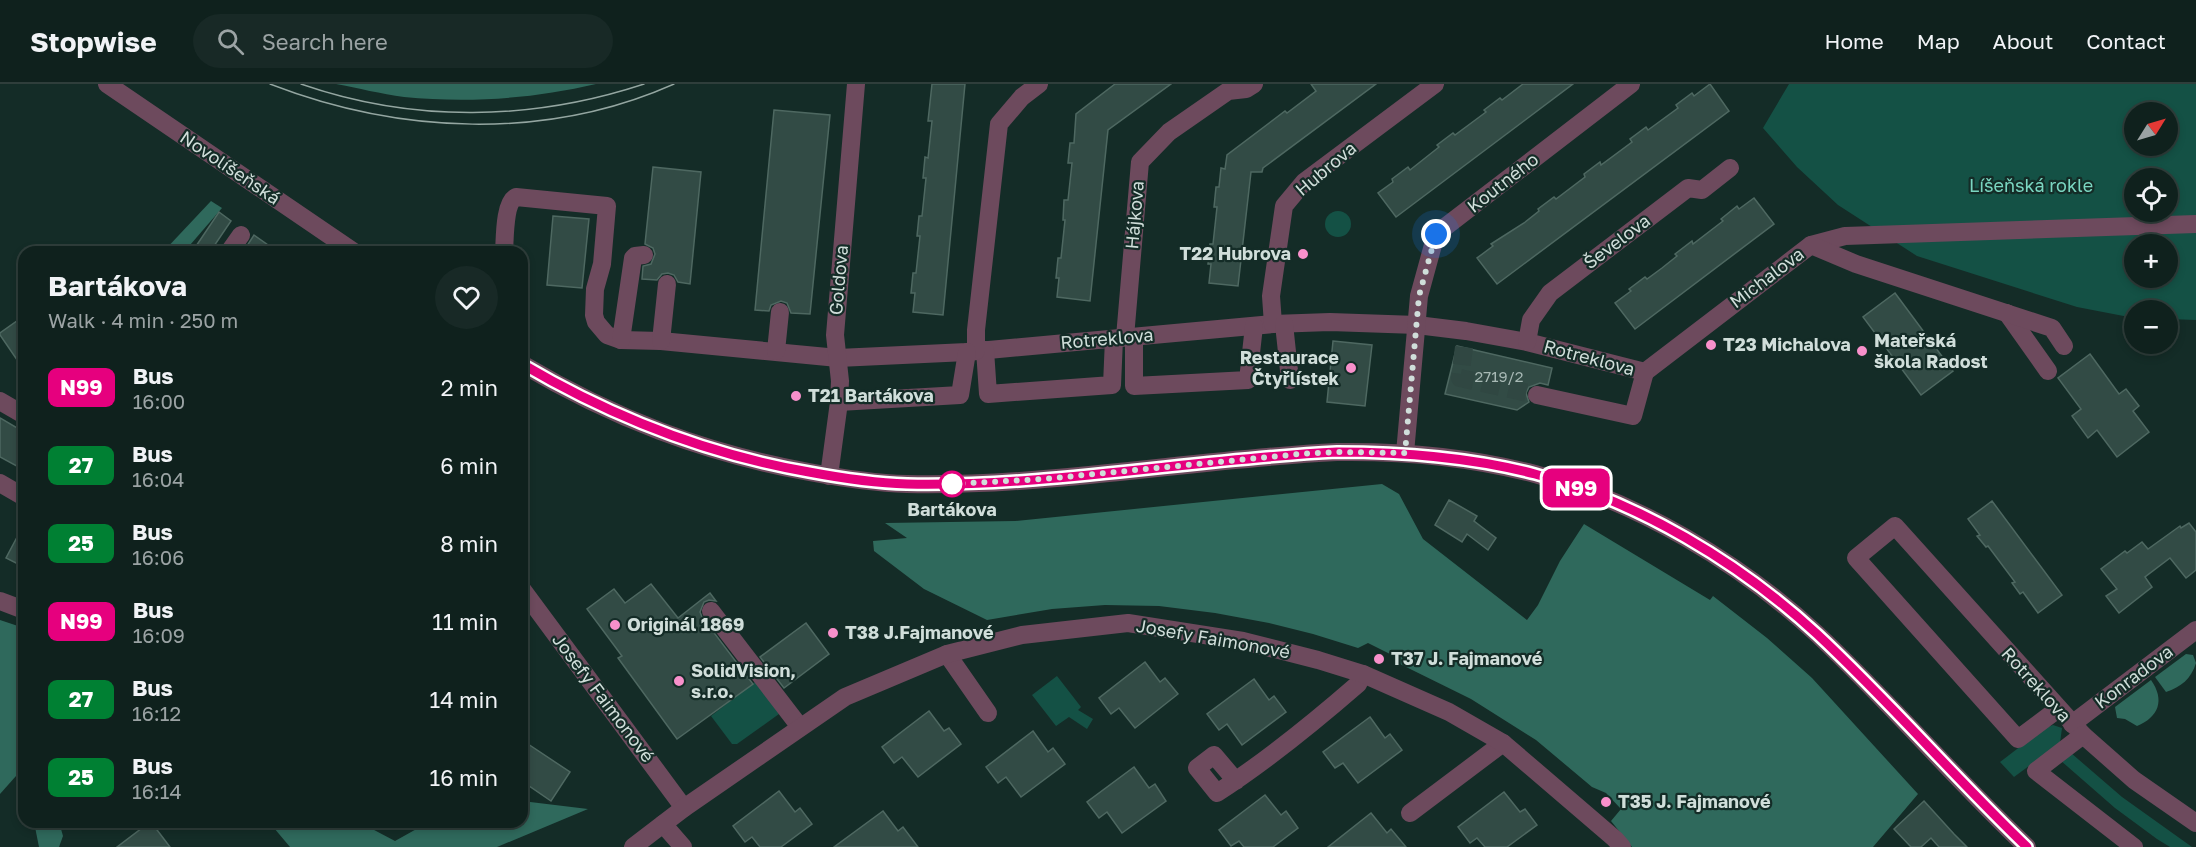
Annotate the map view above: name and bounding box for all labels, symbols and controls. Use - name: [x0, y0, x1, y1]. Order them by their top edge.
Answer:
- search box: [193, 14, 613, 68]
- text: Stopwise: [30, 25, 157, 58]
- icon: search: [214, 25, 247, 58]
- text: Search here: [262, 28, 388, 55]
- text: Home: [1824, 28, 1884, 54]
- text: Map: [1917, 28, 1960, 54]
- text: About: [1993, 28, 2053, 54]
- text: Contact: [2086, 28, 2166, 54]
- north arrow: [2124, 102, 2178, 156]
- map controls: [2124, 102, 2178, 354]
- street label: Novolíšeňská: [176, 126, 285, 209]
- street label: Hubrova: [1290, 136, 1360, 200]
- street label: Koutného: [1462, 148, 1542, 217]
- button: locate: [2124, 168, 2178, 222]
- park label: Líšeňská rokle: [1969, 174, 2093, 196]
- street label: Hájkova: [1120, 180, 1148, 250]
- street label: Ševelova: [1579, 209, 1654, 273]
- your location: [1421, 219, 1451, 249]
- button: +: [2124, 234, 2178, 288]
- place label: T22 Hubrova: [1180, 242, 1291, 264]
- street label: Michalova: [1725, 242, 1808, 312]
- street label: Goldova: [824, 244, 852, 316]
- marker: T22 Hubrova: [1296, 247, 1310, 261]
- button: heart: [435, 266, 498, 329]
- text: Bartákova: [48, 269, 187, 302]
- button: −: [2124, 300, 2178, 354]
- text: Walk · 4 min · 250 m: [48, 308, 238, 332]
- street label: Rotreklova: [1060, 323, 1154, 353]
- place label: Mateřská škola Radost: [1874, 329, 1988, 372]
- place label: T23 Michalova: [1723, 333, 1851, 355]
- street label: Rotreklova: [1541, 334, 1637, 380]
- marker: T23 Michalova: [1704, 338, 1718, 352]
- marker: Mateřská škola Radost: [1855, 344, 1869, 358]
- place label: Restaurace Čtyřlístek: [1240, 346, 1340, 389]
- marker: Restaurace Čtyřlístek: [1344, 361, 1358, 375]
- text: Bus: [133, 362, 174, 389]
- house number: 2719/2: [1475, 367, 1523, 385]
- text: N99: [60, 374, 103, 400]
- text: 2 min: [441, 374, 498, 401]
- place label: T21 Bartákova: [808, 384, 934, 406]
- text: 16:00: [133, 389, 185, 413]
- marker: T21 Bartákova: [789, 389, 803, 403]
- text: Bus: [132, 440, 173, 467]
- text: 27: [69, 452, 93, 478]
- text: 6 min: [440, 452, 498, 479]
- text: 16:04: [132, 467, 184, 491]
- line badge: N99: [1542, 468, 1610, 508]
- marker: Bartákova: [939, 471, 965, 497]
- text: N99: [1555, 475, 1597, 501]
- place label: Bartákova: [907, 498, 997, 520]
- text: Bus: [132, 518, 173, 545]
- text: 25: [68, 530, 94, 556]
- text: 8 min: [440, 530, 498, 557]
- text: 16:06: [132, 545, 184, 569]
- text: Bus: [133, 596, 174, 623]
- text: N99: [60, 608, 103, 634]
- text: 11 min: [432, 608, 498, 635]
- place label: Originál 1869: [627, 613, 744, 635]
- street label: Josefy Faimonové: [1135, 614, 1292, 662]
- marker: Originál 1869: [608, 618, 622, 632]
- place label: T38 J.Fajmanové: [845, 621, 994, 643]
- text: 16:09: [133, 623, 185, 647]
- marker: T38 J.Fajmanové: [826, 626, 840, 640]
- street label: Josefy Faimonové: [548, 629, 659, 766]
- street label: Konradova: [2090, 640, 2177, 713]
- street label: Rotreklova: [1997, 642, 2076, 726]
- place label: T37 J. Fajmanové: [1391, 647, 1543, 669]
- marker: T37 J. Fajmanové: [1372, 652, 1386, 666]
- place label: SolidVision, s.r.o.: [691, 659, 796, 702]
- text: Bus: [132, 674, 173, 701]
- marker: SolidVision, s.r.o.: [672, 674, 686, 688]
- text: 27: [69, 686, 93, 712]
- text: 14 min: [430, 686, 498, 713]
- text: 16:12: [132, 701, 181, 725]
- text: Bus: [132, 752, 173, 779]
- text: 25: [68, 764, 94, 790]
- text: 16 min: [430, 764, 498, 791]
- text: 16:14: [132, 779, 182, 803]
- place label: T35 J. Fajmanové: [1618, 790, 1771, 812]
- marker: T35 J. Fajmanové: [1599, 795, 1613, 809]

